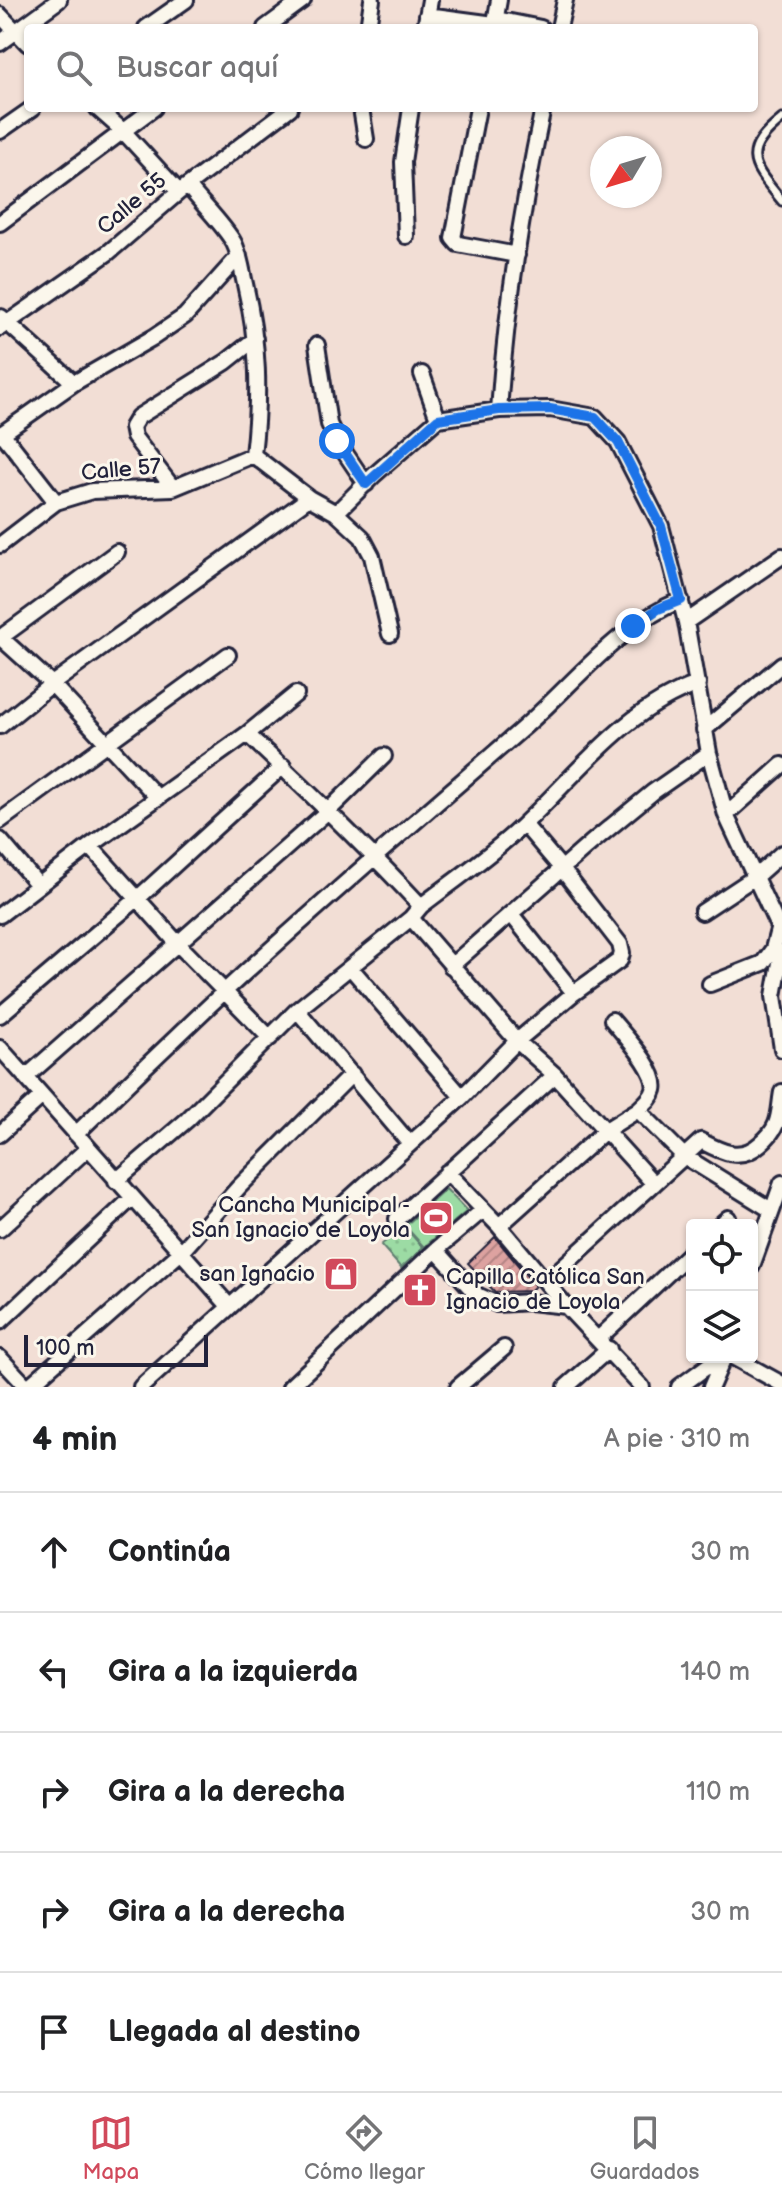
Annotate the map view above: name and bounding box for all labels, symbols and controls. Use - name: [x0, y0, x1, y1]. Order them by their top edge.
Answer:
- search box: [24, 24, 758, 112]
- icon: search: [52, 46, 96, 90]
- text: Buscar aquí: [116, 50, 278, 86]
- north arrow: [590, 136, 662, 208]
- street label: Calle 55: [92, 167, 172, 241]
- route start: [319, 423, 355, 459]
- street label: Calle 57: [80, 453, 162, 487]
- route end: [615, 608, 651, 644]
- place label: Cancha Municipal - San Ignacio de Loyola: [191, 1192, 410, 1244]
- sports icon: Cancha Municipal - San Ignacio de Loyola: [417, 1199, 455, 1237]
- map controls: [686, 1219, 758, 1363]
- button: locate: [686, 1219, 758, 1291]
- shop icon: san Ignacio: [322, 1255, 360, 1293]
- place label: san Ignacio: [200, 1261, 315, 1288]
- place label: Capilla Católica San Ignacio de Loyola: [446, 1264, 645, 1316]
- church icon: Capilla Católica San Ignacio de Loyola: [401, 1271, 439, 1309]
- button: layers: [686, 1291, 758, 1363]
- scale bar: [24, 1331, 208, 1367]
- text: 100 m: [36, 1335, 95, 1362]
- text: 4 min: [32, 1419, 118, 1460]
- text: A pie · 310 m: [604, 1424, 750, 1455]
- icon: ahead: [32, 1530, 76, 1574]
- text: Continúa: [108, 1534, 231, 1570]
- text: 30 m: [690, 1537, 750, 1568]
- icon: left: [32, 1650, 76, 1694]
- text: Gira a la izquierda: [108, 1654, 358, 1690]
- text: 140 m: [680, 1657, 750, 1688]
- icon: right: [32, 1770, 76, 1814]
- text: Gira a la derecha: [108, 1774, 345, 1810]
- text: 110 m: [686, 1777, 750, 1808]
- icon: right: [32, 1890, 76, 1934]
- text: Gira a la derecha: [108, 1894, 345, 1930]
- text: 30 m: [690, 1897, 750, 1928]
- icon: arrive: [32, 2010, 76, 2054]
- text: Llegada al destino: [108, 2014, 361, 2050]
- tab: Mapa: [82, 2111, 139, 2186]
- tab: Cómo llegar: [304, 2111, 425, 2186]
- tab: Guardados: [590, 2111, 700, 2186]

